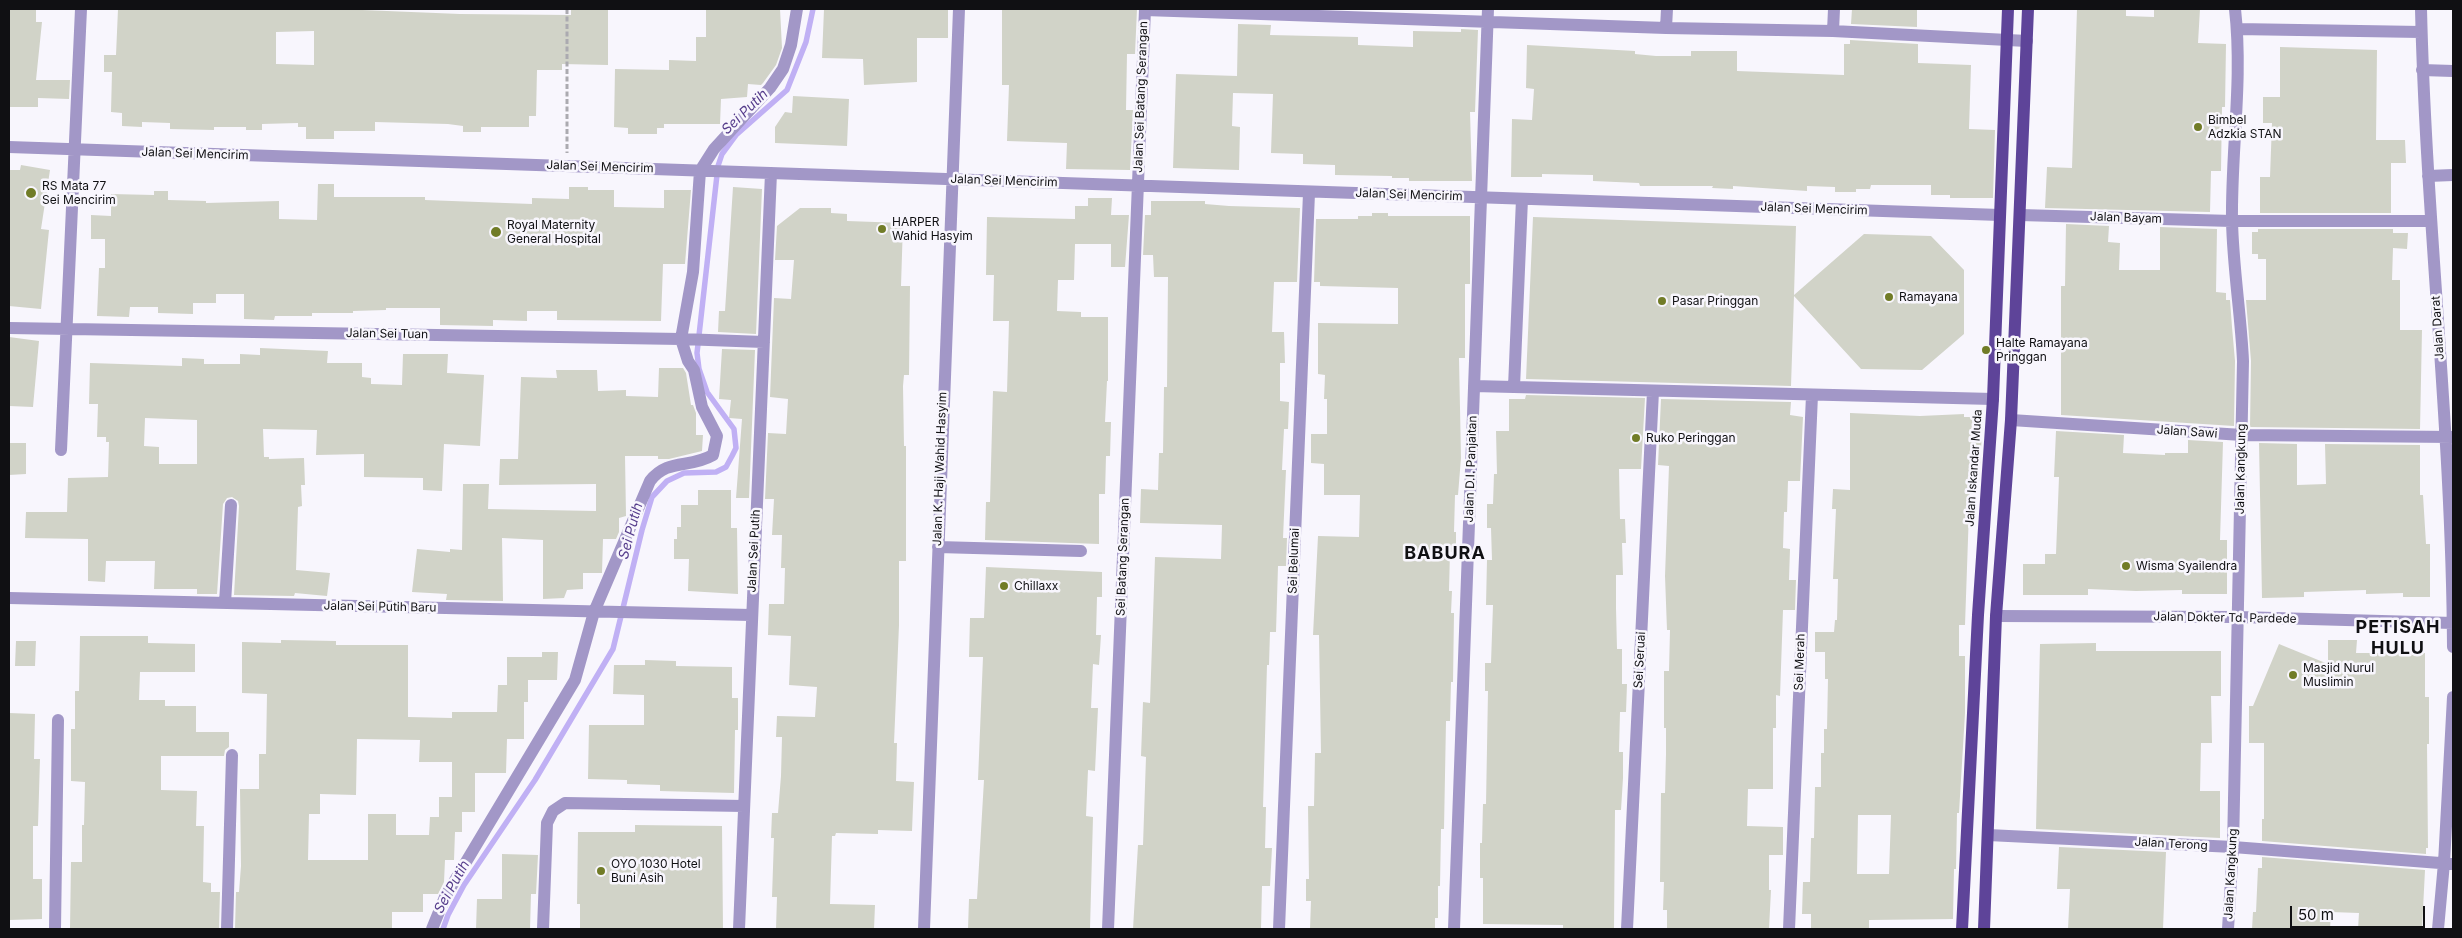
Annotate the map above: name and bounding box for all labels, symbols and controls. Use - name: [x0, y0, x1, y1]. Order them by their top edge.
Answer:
- street label: Jalan Sei Batang Serangan: [1131, 21, 1151, 173]
- water label: Sei Putih: [718, 86, 772, 138]
- place label: Bimbel Adzkia STAN: [2208, 113, 2282, 141]
- marker: Bimbel Adzkia STAN: [2192, 121, 2204, 133]
- street label: Jalan Sei Mencirim: [141, 145, 249, 163]
- street label: Jalan Sei Mencirim: [546, 158, 654, 176]
- street label: Jalan Sei Mencirim: [950, 172, 1058, 190]
- place label: RS Mata 77 Sei Mencirim: [42, 179, 116, 207]
- marker: RS Mata 77 Sei Mencirim: [24, 186, 38, 200]
- street label: Jalan Sei Mencirim: [1355, 186, 1463, 204]
- street label: Jalan Sei Mencirim: [1760, 200, 1868, 218]
- street label: Jalan Bayam: [2090, 210, 2162, 226]
- place label: HARPER Wahid Hasyim: [892, 215, 973, 243]
- place label: Royal Maternity General Hospital: [507, 218, 601, 246]
- marker: HARPER Wahid Hasyim: [876, 223, 888, 235]
- marker: Royal Maternity General Hospital: [489, 225, 503, 239]
- place label: Ramayana: [1899, 290, 1958, 304]
- marker: Ramayana: [1883, 291, 1895, 303]
- place label: Pasar Pringgan: [1672, 294, 1758, 308]
- marker: Pasar Pringgan: [1656, 295, 1668, 307]
- street label: Jalan Darat: [2429, 295, 2447, 361]
- street label: Jalan Sei Tuan: [346, 326, 428, 342]
- place label: Halte Ramayana Pringgan: [1996, 336, 2088, 364]
- marker: Halte Ramayana Pringgan: [1980, 344, 1992, 356]
- street label: Jalan K. Haji Wahid Hasyim: [930, 392, 950, 546]
- street label: Jalan Iskandar Muda: [1963, 409, 1985, 527]
- street label: Jalan D.I. Panjaitan: [1462, 415, 1480, 523]
- street label: Jalan Sawi: [2156, 423, 2218, 441]
- street label: Jalan Kangkung: [2233, 423, 2249, 515]
- place label: Ruko Peringgan: [1646, 431, 1736, 445]
- marker: Ruko Peringgan: [1630, 432, 1642, 444]
- street label: Sei Batang Serangan: [1114, 498, 1132, 616]
- water label: Sei Putih: [615, 501, 647, 561]
- street label: Jalan Sei Putih: [745, 509, 763, 593]
- street label: Sei Belumai: [1286, 528, 1302, 594]
- district label: BABURA: [1403, 543, 1487, 565]
- place label: Wisma Syailendra: [2136, 559, 2237, 573]
- marker: Wisma Syailendra: [2120, 560, 2132, 572]
- place label: Chillaxx: [1014, 579, 1058, 593]
- marker: Chillaxx: [998, 580, 1010, 592]
- street label: Jalan Sei Putih Baru: [323, 599, 437, 615]
- street label: Jalan Dokter Td. Pardede: [2153, 610, 2297, 626]
- district label: PETISAH HULU: [2355, 617, 2441, 660]
- street label: Sei Seruai: [1631, 631, 1649, 689]
- street label: Sei Merah: [1792, 633, 1808, 691]
- place label: Masjid Nurul Muslimin: [2303, 661, 2374, 689]
- marker: Masjid Nurul Muslimin: [2287, 669, 2299, 681]
- street label: Jalan Kangkung: [2221, 828, 2241, 920]
- street label: Jalan Terong: [2134, 835, 2208, 853]
- place label: OYO 1030 Hotel Buni Asih: [611, 857, 701, 885]
- water label: Sei Putih: [431, 858, 473, 916]
- marker: OYO 1030 Hotel Buni Asih: [595, 865, 607, 877]
- scale bar: [2292, 896, 2427, 928]
- text: 50 m: [2298, 905, 2334, 924]

